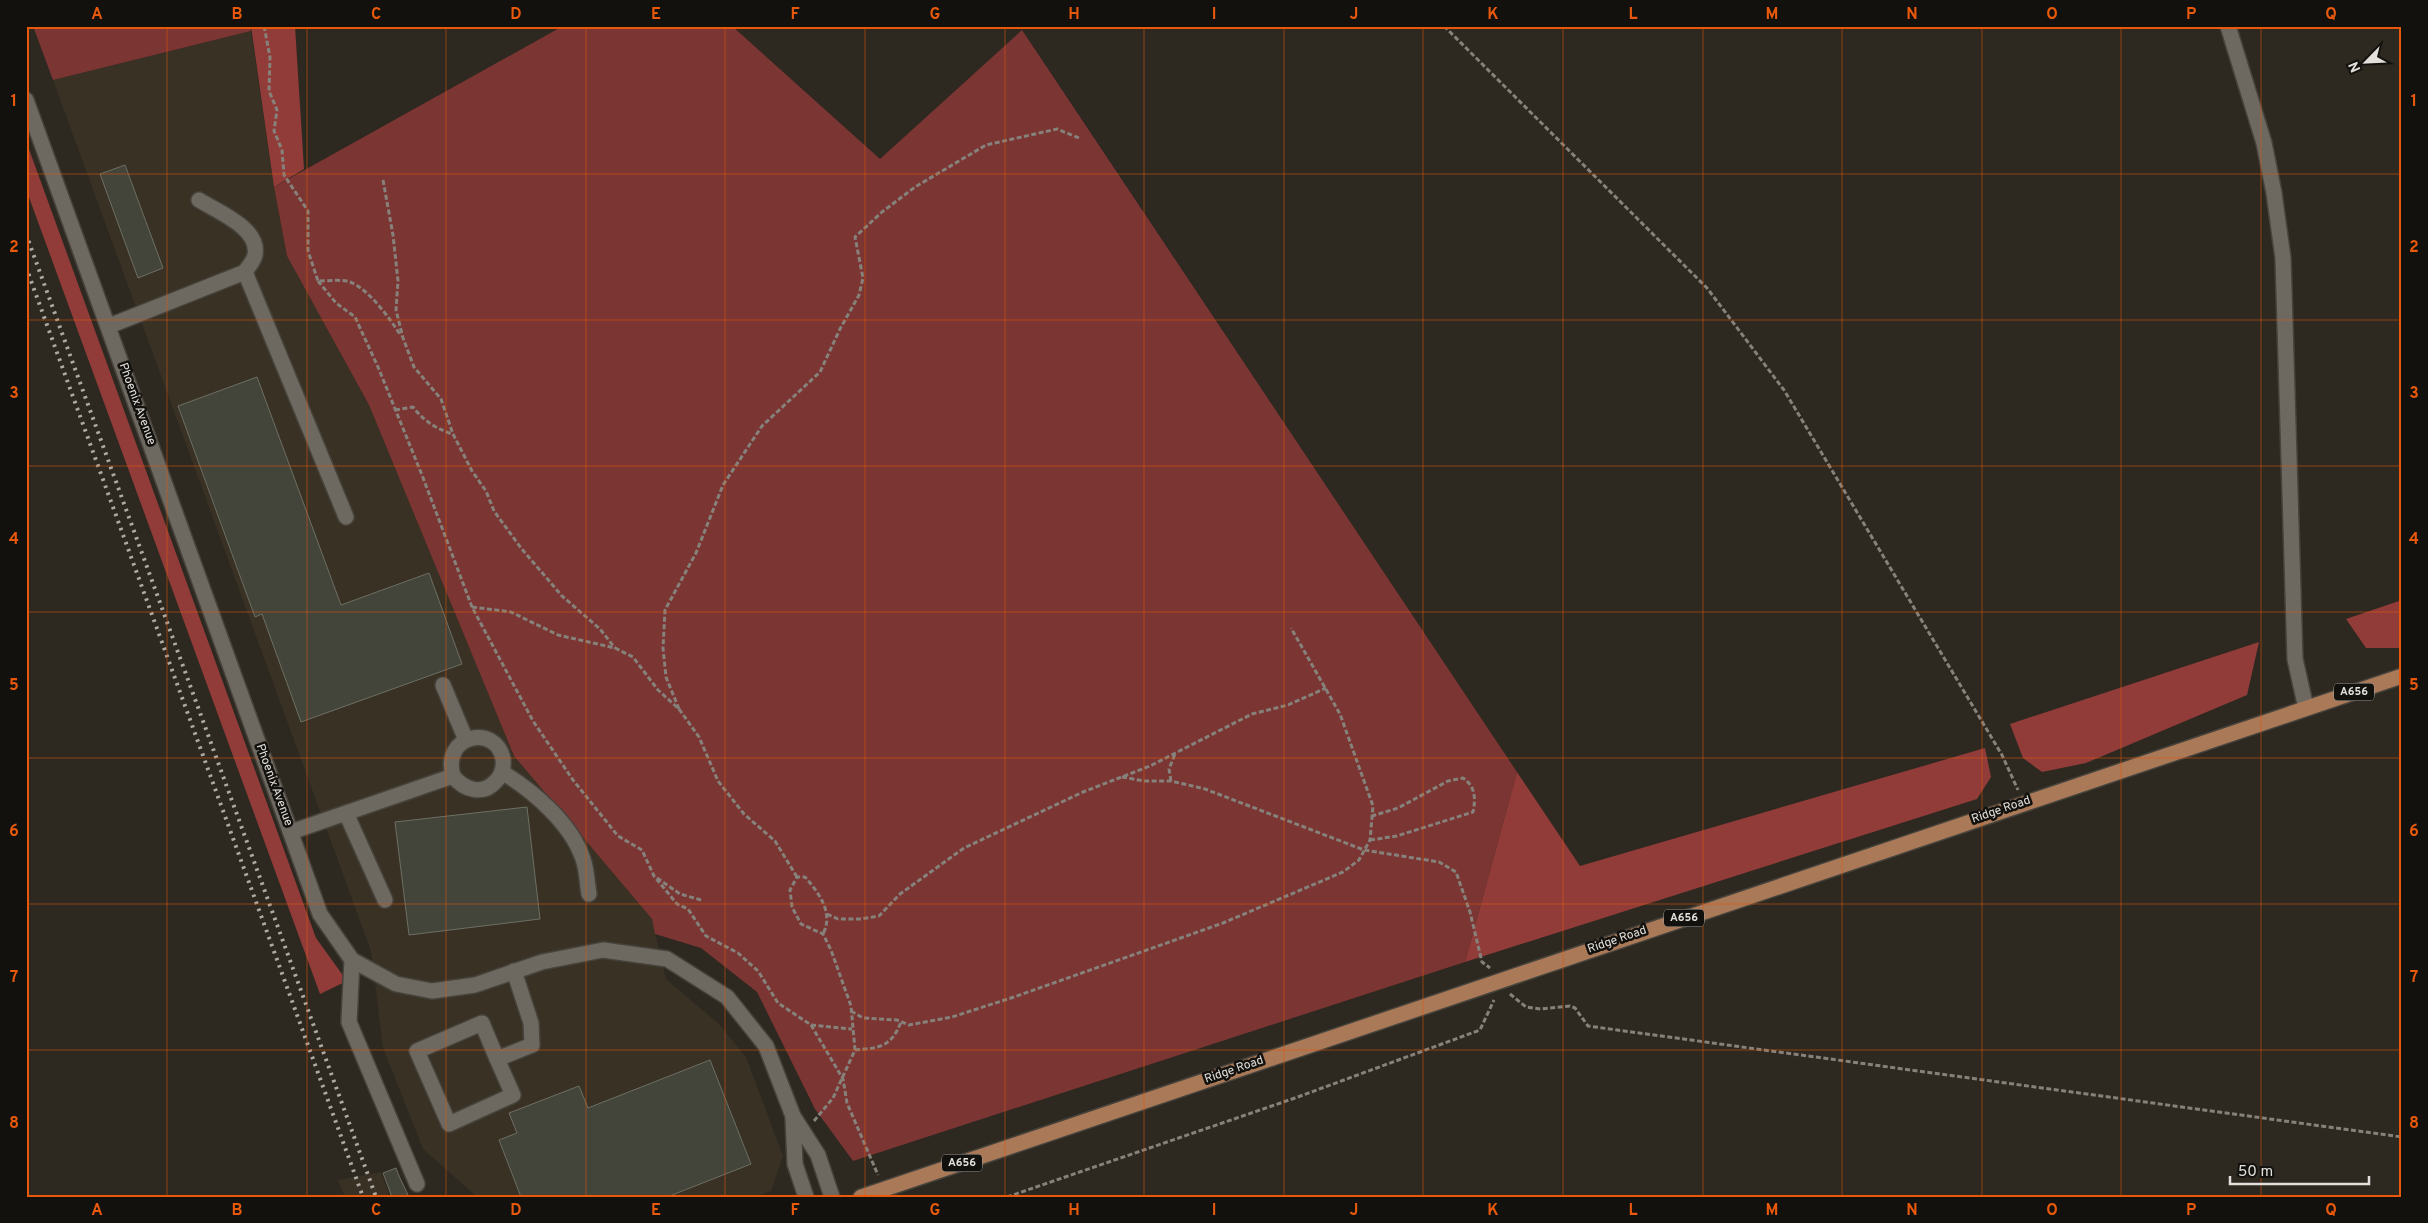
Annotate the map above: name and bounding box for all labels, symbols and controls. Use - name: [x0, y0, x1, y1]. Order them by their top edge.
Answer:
- text: A: [91, 5, 103, 25]
- text: B: [231, 5, 243, 25]
- text: C: [371, 5, 381, 25]
- text: D: [510, 5, 522, 25]
- text: E: [651, 5, 661, 25]
- text: F: [790, 5, 800, 25]
- text: G: [930, 5, 940, 25]
- text: H: [1068, 5, 1080, 25]
- text: I: [1212, 5, 1216, 25]
- text: J: [1350, 5, 1358, 25]
- text: K: [1487, 5, 1499, 25]
- text: L: [1628, 5, 1638, 25]
- text: M: [1766, 5, 1778, 25]
- text: N: [1906, 5, 1918, 25]
- text: O: [2046, 5, 2058, 25]
- text: P: [2186, 5, 2196, 25]
- text: Q: [2325, 5, 2337, 25]
- north arrow: [2340, 38, 2390, 88]
- text: N: [2346, 59, 2365, 75]
- text: 1: [11, 92, 17, 112]
- text: 1: [2411, 92, 2417, 112]
- text: 2: [9, 238, 19, 258]
- text: 2: [2409, 238, 2419, 258]
- street label: Phoenix Avenue: [115, 361, 159, 447]
- text: 3: [9, 384, 19, 404]
- text: 3: [2409, 384, 2419, 404]
- text: 4: [9, 530, 19, 550]
- text: 4: [2409, 530, 2419, 550]
- text: 5: [9, 676, 19, 696]
- text: 5: [2409, 676, 2419, 696]
- road number: A656: [2334, 684, 2374, 700]
- street label: Phoenix Avenue: [252, 742, 296, 828]
- street label: Ridge Road: [1969, 792, 2033, 828]
- text: 6: [9, 822, 19, 842]
- text: 6: [2409, 822, 2419, 842]
- road number: A656: [1664, 910, 1704, 926]
- street label: Ridge Road: [1585, 922, 1649, 958]
- text: 7: [10, 968, 18, 988]
- text: 7: [2410, 968, 2418, 988]
- street label: Ridge Road: [1202, 1052, 1266, 1088]
- text: 8: [9, 1114, 19, 1134]
- text: 8: [2409, 1114, 2419, 1134]
- scale bar: [2230, 1153, 2369, 1185]
- road number: A656: [942, 1154, 982, 1172]
- text: 50 m: [2238, 1163, 2273, 1182]
- text: A: [91, 1201, 103, 1221]
- text: B: [231, 1201, 243, 1221]
- text: C: [371, 1201, 381, 1221]
- text: D: [510, 1201, 522, 1221]
- text: E: [651, 1201, 661, 1221]
- text: F: [790, 1201, 800, 1221]
- text: G: [930, 1201, 940, 1221]
- text: H: [1068, 1201, 1080, 1221]
- text: I: [1212, 1201, 1216, 1221]
- text: J: [1350, 1201, 1358, 1221]
- text: K: [1487, 1201, 1499, 1221]
- text: L: [1628, 1201, 1638, 1221]
- text: M: [1766, 1201, 1778, 1221]
- text: N: [1906, 1201, 1918, 1221]
- text: O: [2046, 1201, 2058, 1221]
- text: P: [2186, 1201, 2196, 1221]
- text: Q: [2325, 1201, 2337, 1221]

